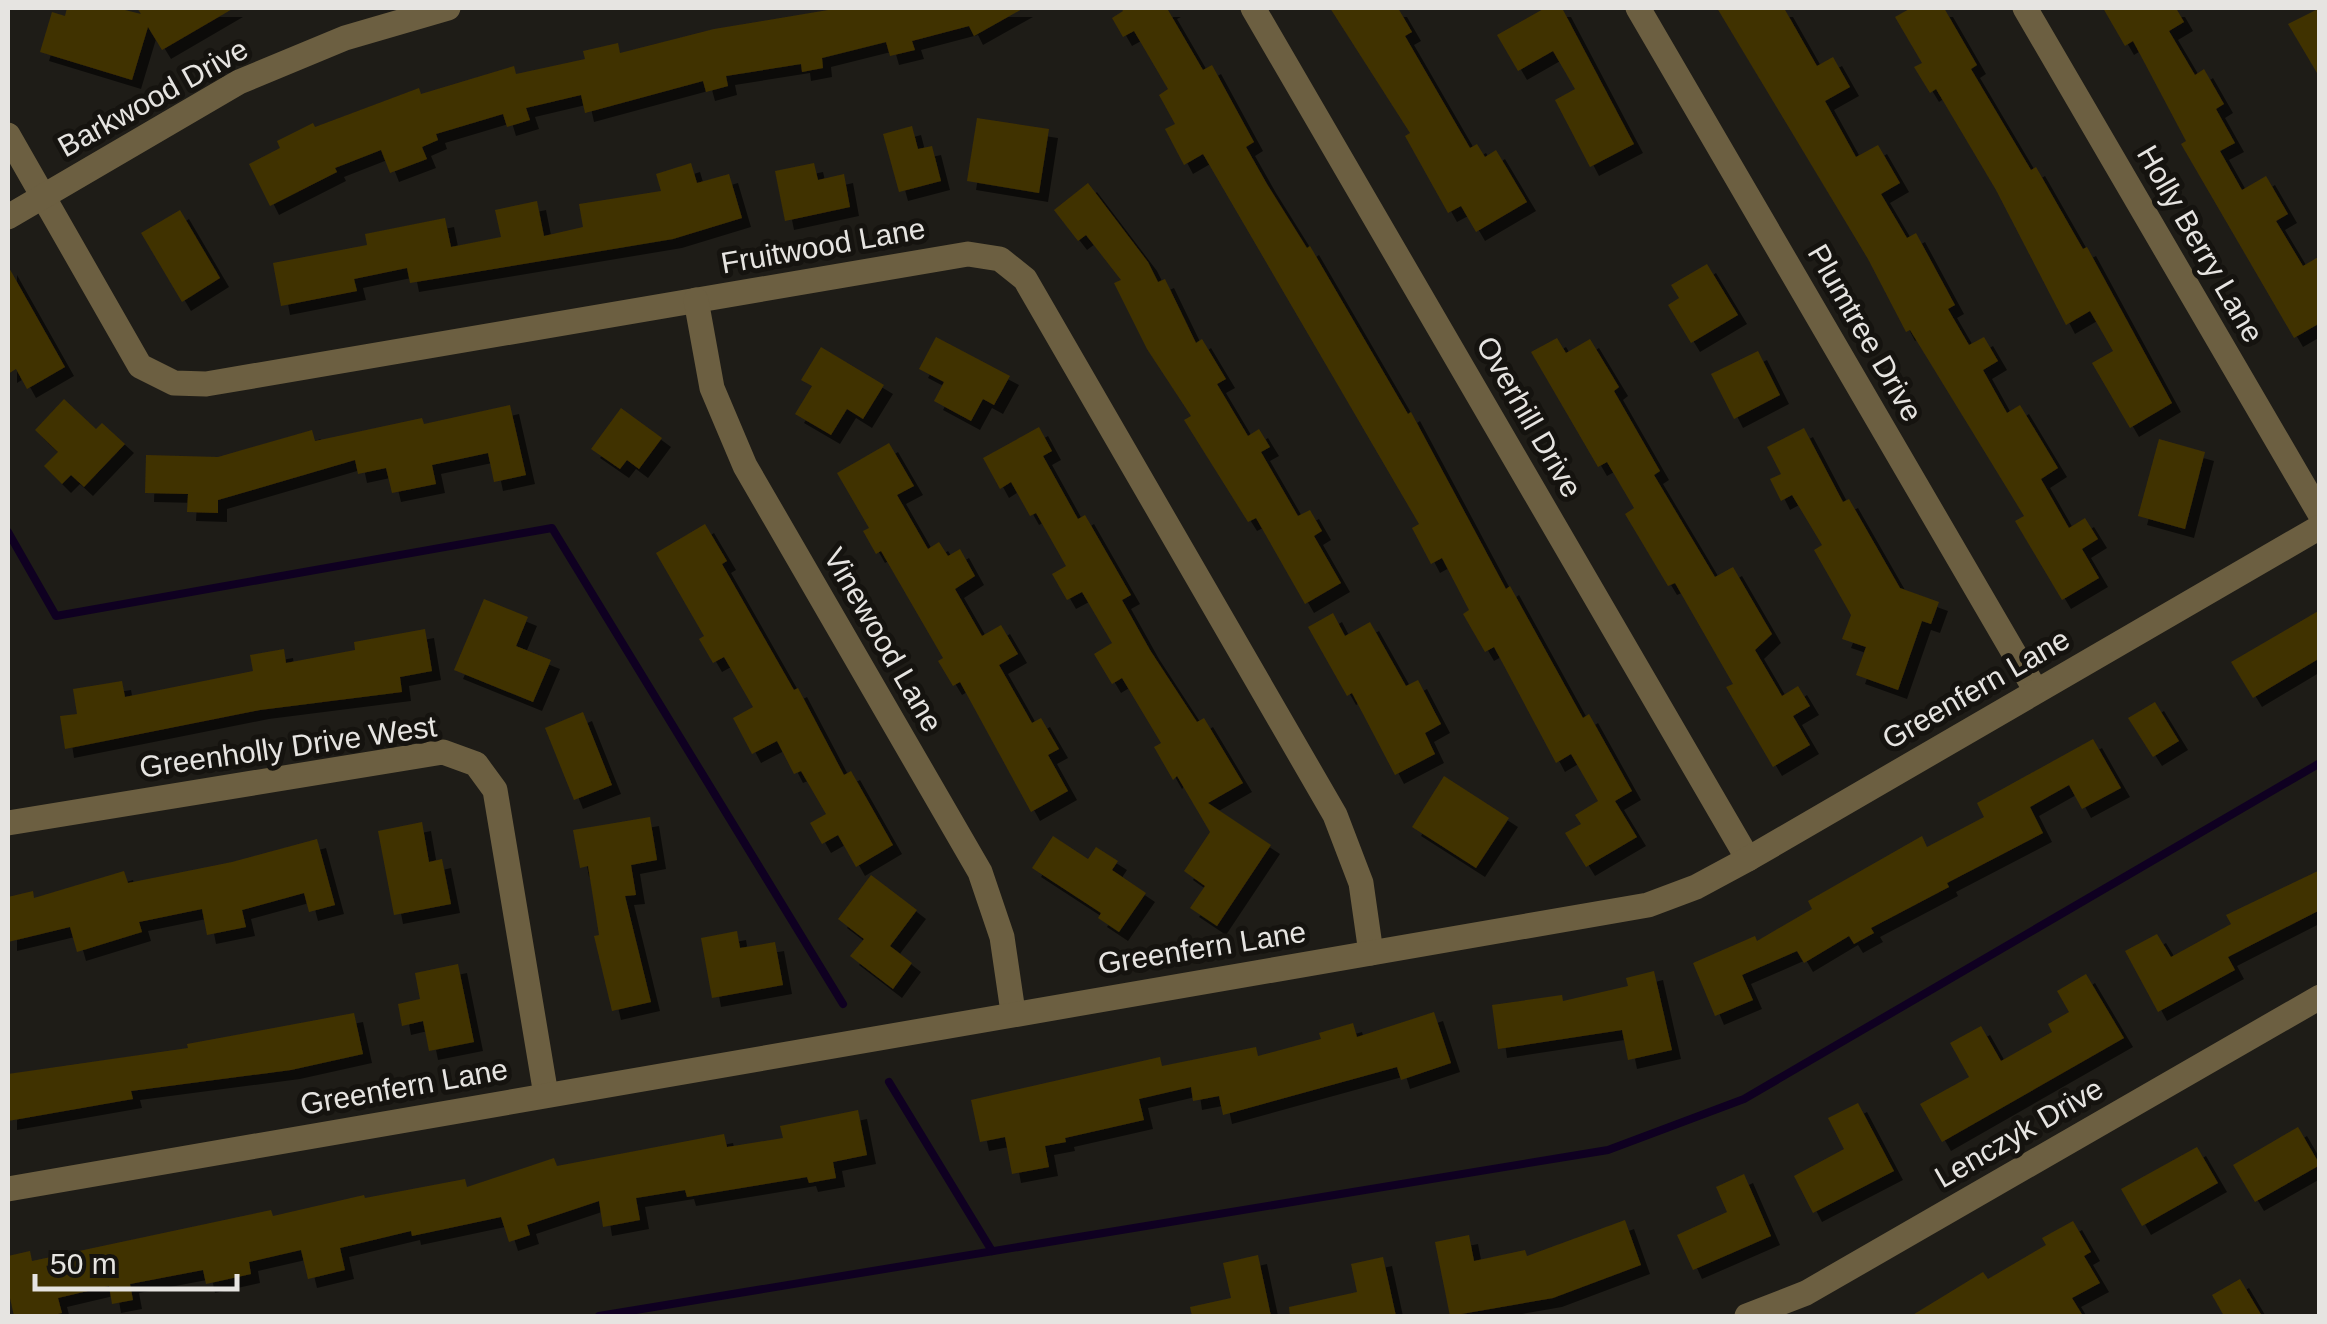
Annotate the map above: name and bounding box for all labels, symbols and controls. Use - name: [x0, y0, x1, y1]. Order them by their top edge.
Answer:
- street label: Barkwood Drive: [52, 32, 253, 163]
- street label: Holly Berry Lane: [2131, 139, 2270, 348]
- street label: Fruitwood Lane: [718, 211, 928, 280]
- street label: Plumtree Drive: [1802, 239, 1929, 427]
- street label: Overhill Drive: [1470, 331, 1589, 503]
- street label: Vinewood Lane: [818, 542, 949, 737]
- street label: Greenfern Lane: [1876, 622, 2075, 755]
- street label: Greenholly Drive West: [137, 709, 439, 784]
- street label: Greenfern Lane: [1096, 915, 1308, 980]
- street label: Greenfern Lane: [298, 1052, 510, 1121]
- street label: Lenczyk Drive: [1929, 1071, 2109, 1194]
- scale bar: [35, 1229, 238, 1291]
- text: 50 m: [50, 1247, 117, 1280]

